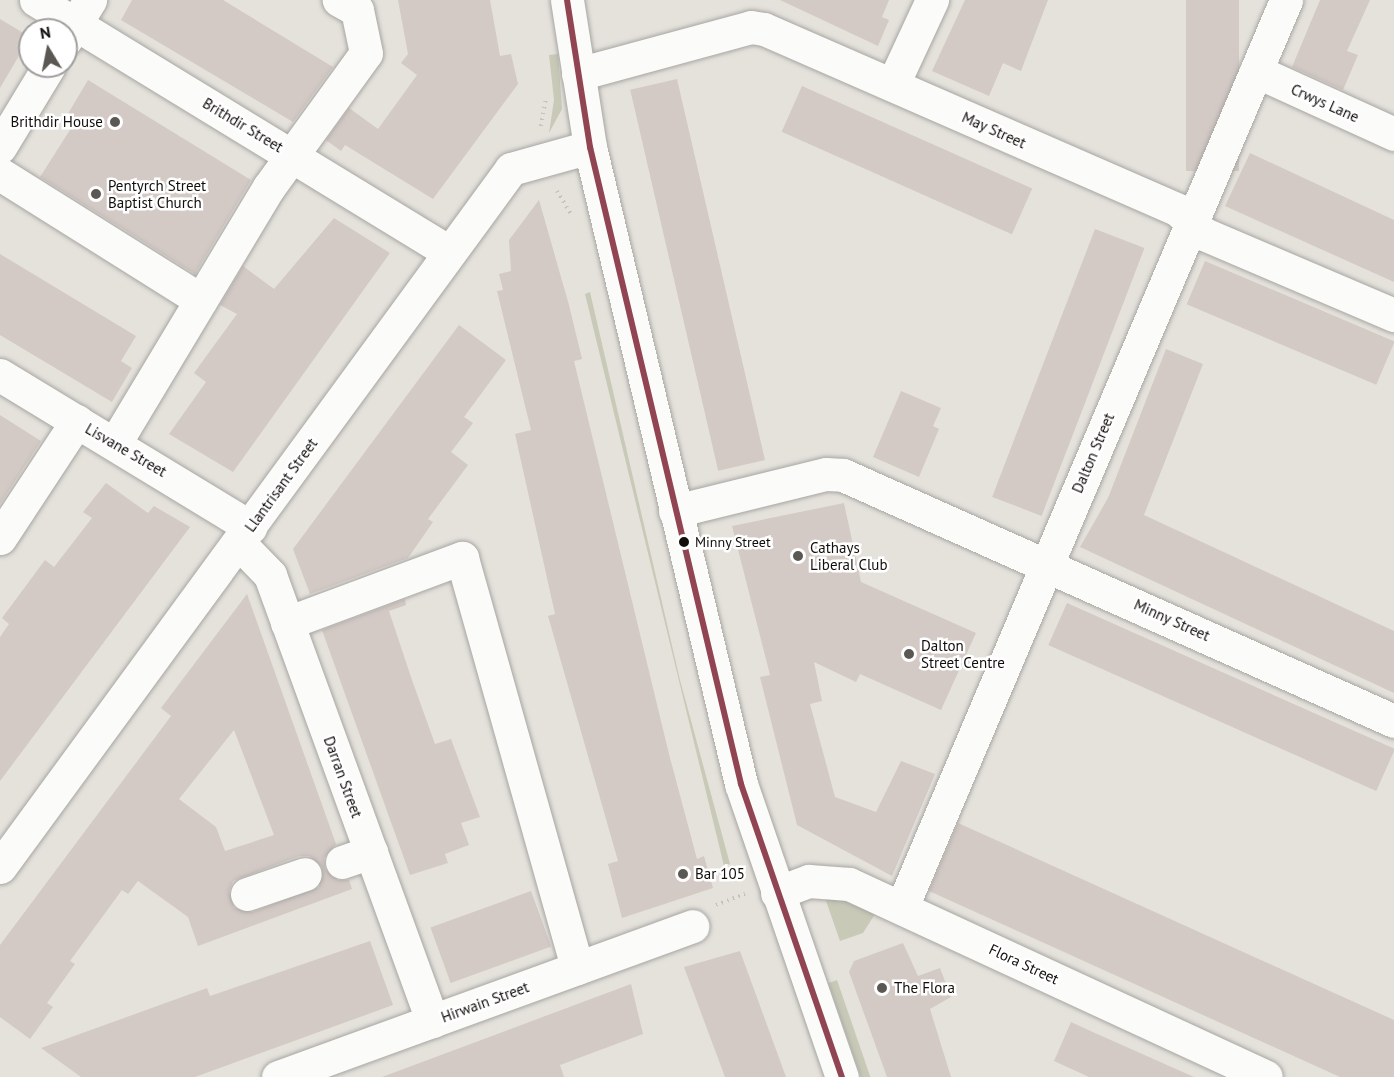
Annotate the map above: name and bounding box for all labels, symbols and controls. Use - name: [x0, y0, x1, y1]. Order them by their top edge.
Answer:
- north arrow: [18, 18, 78, 78]
- text: N: [38, 21, 52, 43]
- street label: Crwys Lane: [1288, 80, 1362, 126]
- street label: Brithdir Street: [200, 94, 286, 156]
- street label: May Street: [959, 108, 1029, 152]
- place label: Brithdir House: [10, 113, 103, 131]
- marker: Brithdir House: [108, 115, 122, 129]
- place label: Pentyrch Street Baptist Church: [108, 176, 206, 211]
- marker: Pentyrch Street Baptist Church: [89, 187, 103, 201]
- street label: Dalton Street: [1068, 410, 1118, 496]
- street label: Lisvane Street: [82, 419, 170, 481]
- street label: Llantrisant Street: [241, 435, 321, 535]
- place label: Minny Street: [695, 534, 771, 550]
- marker: Minny Street: [678, 536, 690, 548]
- place label: Cathays Liberal Club: [810, 538, 888, 573]
- marker: Cathays Liberal Club: [791, 549, 805, 563]
- street label: Minny Street: [1131, 595, 1213, 645]
- place label: Dalton Street Centre: [921, 636, 1005, 671]
- marker: Dalton Street Centre: [902, 647, 916, 661]
- street label: Darran Street: [320, 734, 366, 820]
- place label: Bar 105: [695, 865, 745, 883]
- marker: Bar 105: [676, 867, 690, 881]
- street label: Flora Street: [986, 940, 1062, 988]
- street label: Hirwain Street: [439, 978, 531, 1026]
- place label: The Flora: [894, 979, 955, 997]
- marker: The Flora: [875, 981, 889, 995]

